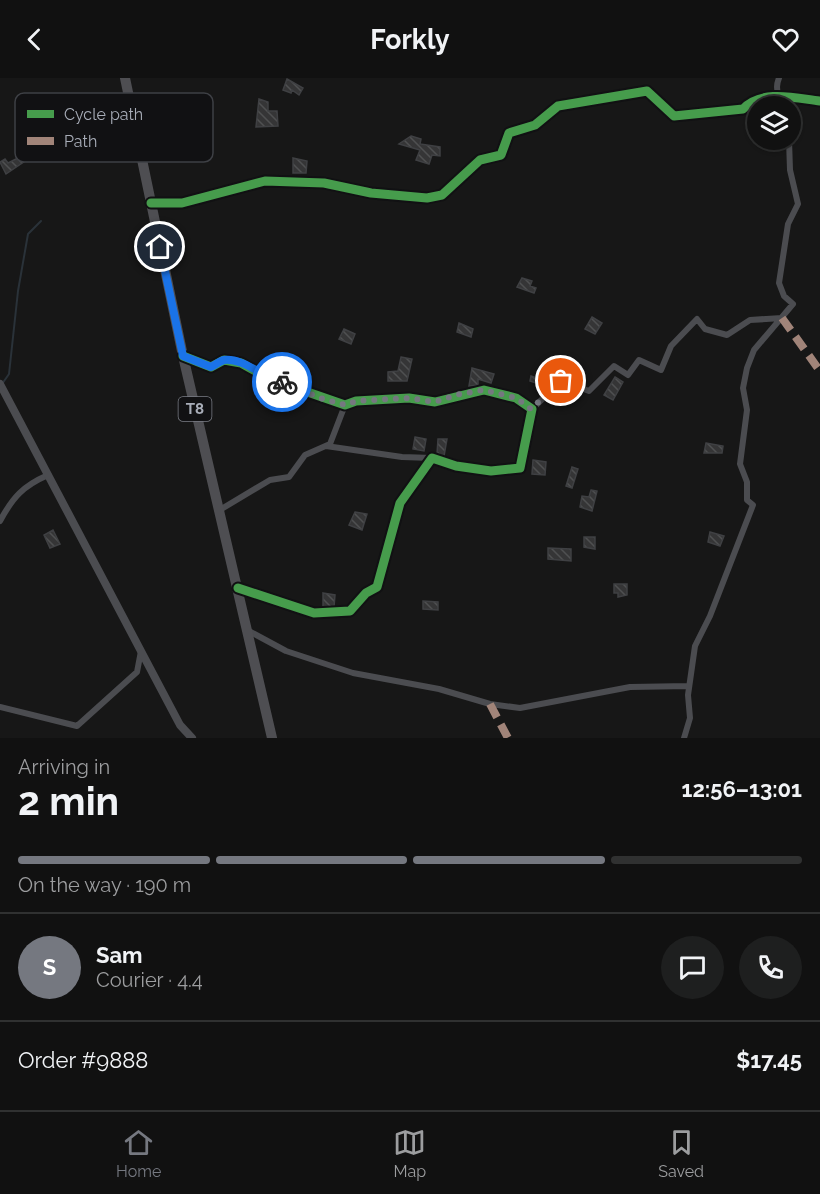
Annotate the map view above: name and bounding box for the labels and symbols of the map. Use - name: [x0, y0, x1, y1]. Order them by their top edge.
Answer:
- legend: [15, 93, 213, 162]
- text: Cycle path: [64, 105, 143, 124]
- text: Path: [64, 132, 97, 151]
- pin: [134, 221, 185, 272]
- courier: [252, 352, 312, 412]
- pin: [535, 355, 586, 406]
- road number: T8: [178, 397, 212, 421]

